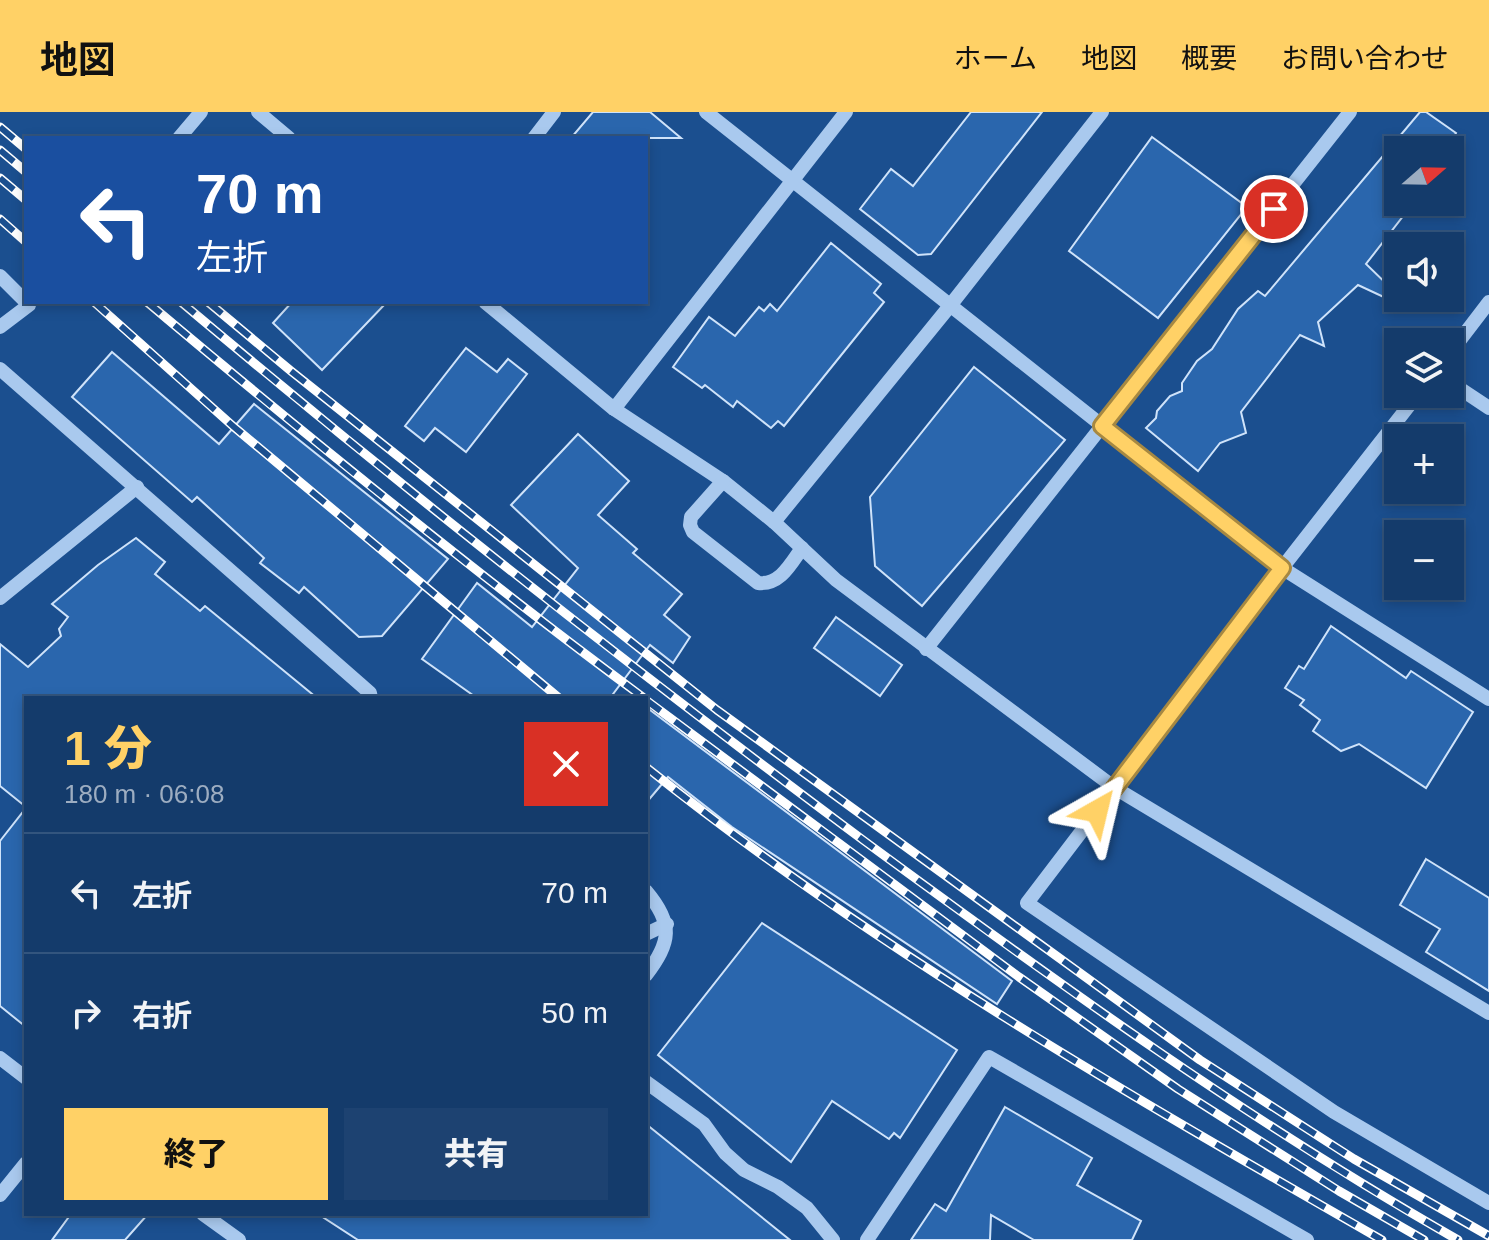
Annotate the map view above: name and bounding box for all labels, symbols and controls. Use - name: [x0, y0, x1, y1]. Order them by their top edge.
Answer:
- text: 地図: [40, 39, 116, 81]
- text: ホーム: [954, 43, 1037, 74]
- text: 地図: [1081, 43, 1137, 74]
- text: 概要: [1181, 43, 1237, 74]
- text: お問い合わせ: [1281, 43, 1449, 74]
- north arrow: [1384, 136, 1464, 216]
- map controls: [1384, 136, 1464, 600]
- text: 70 m: [196, 162, 324, 225]
- icon: left: [64, 168, 168, 272]
- pin: [1240, 175, 1308, 243]
- icon: arrive: [1252, 187, 1296, 231]
- button: sound: [1384, 232, 1464, 312]
- text: 左折: [196, 237, 268, 278]
- button: layers: [1384, 328, 1464, 408]
- button: +: [1384, 424, 1464, 504]
- button: −: [1384, 520, 1464, 600]
- text: 1 分: [64, 722, 152, 775]
- button: close: [524, 722, 608, 806]
- position arrow: [1055, 769, 1139, 853]
- text: 180 m · 06:08: [64, 779, 224, 809]
- icon: left: [64, 871, 108, 915]
- text: 70 m: [541, 876, 608, 909]
- text: 左折: [132, 879, 192, 912]
- icon: right: [64, 991, 108, 1035]
- text: 50 m: [541, 996, 608, 1029]
- text: 右折: [132, 999, 192, 1032]
- button: 終了: [64, 1108, 328, 1200]
- button: 共有: [344, 1108, 608, 1200]

